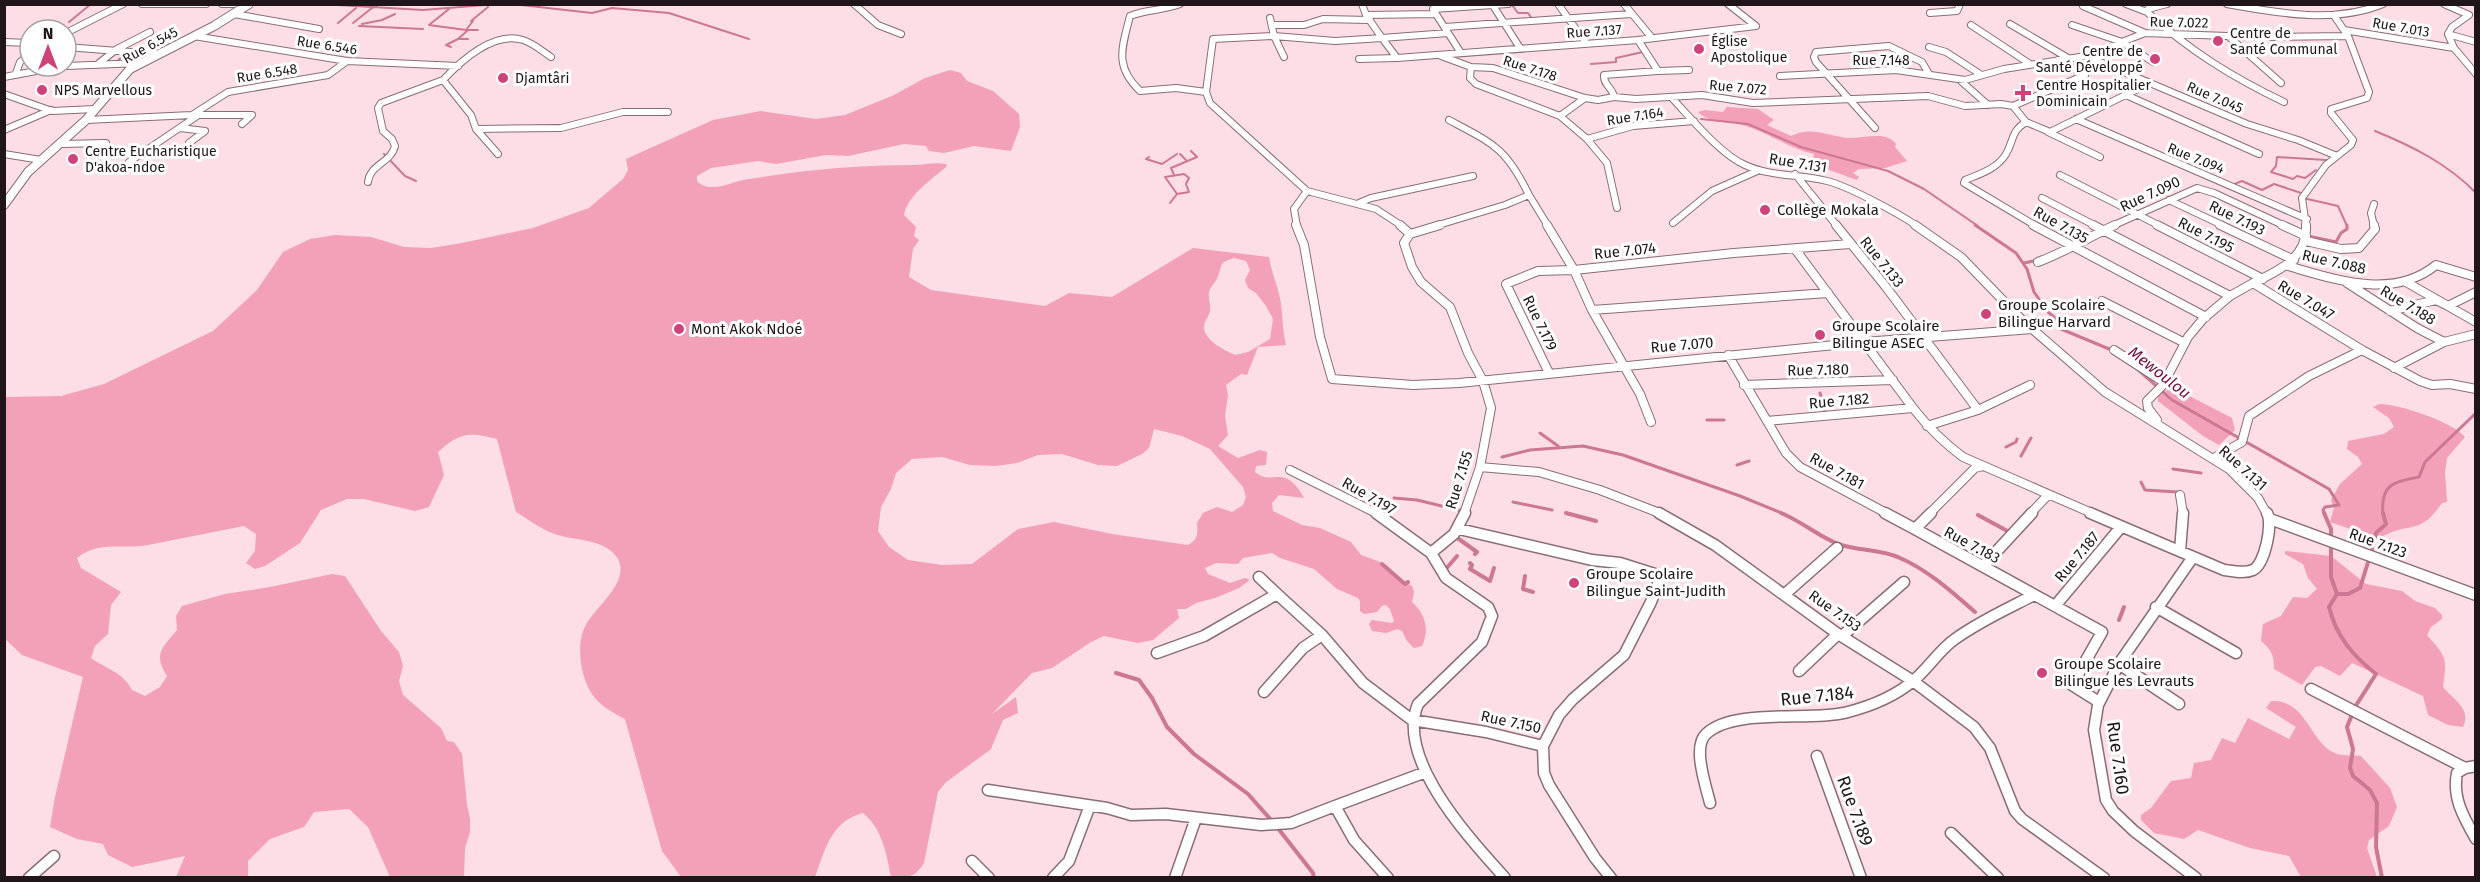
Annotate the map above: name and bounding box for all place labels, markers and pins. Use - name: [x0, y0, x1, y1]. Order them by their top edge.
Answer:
- place label: Centre de Santé Communal: [2230, 25, 2337, 58]
- place label: Église Apostolique: [1711, 32, 1787, 66]
- marker: Centre de Santé Communal: [2211, 34, 2225, 48]
- marker: Église Apostolique: [1692, 42, 1706, 56]
- place label: Centre de Santé Développé: [2036, 43, 2143, 76]
- marker: Centre de Santé Développé: [2148, 52, 2162, 66]
- place label: Djamtâri: [515, 70, 569, 87]
- marker: Djamtâri: [496, 71, 510, 85]
- place label: Centre Hospitalier Dominicain: [2036, 77, 2151, 110]
- place label: NPS Marvellous: [54, 82, 153, 99]
- marker: NPS Marvellous: [35, 83, 49, 97]
- marker: Centre Hospitalier Dominicain: [2014, 84, 2032, 102]
- place label: Centre Eucharistique D'akoa-ndoe: [85, 143, 217, 176]
- marker: Centre Eucharistique D'akoa-ndoe: [66, 152, 80, 166]
- place label: Collège Mokala: [1777, 201, 1879, 219]
- marker: Collège Mokala: [1758, 203, 1772, 217]
- place label: Groupe Scolaire Bilingue Harvard: [1998, 296, 2111, 331]
- marker: Groupe Scolaire Bilingue Harvard: [1979, 307, 1993, 321]
- place label: Groupe Scolaire Bilingue ASEC: [1832, 317, 1939, 352]
- place label: Mont Akok Ndoé: [691, 320, 802, 338]
- marker: Mont Akok Ndoé: [672, 322, 686, 336]
- marker: Groupe Scolaire Bilingue ASEC: [1813, 328, 1827, 342]
- place label: Groupe Scolaire Bilingue Saint-Judith: [1586, 565, 1726, 600]
- marker: Groupe Scolaire Bilingue Saint-Judith: [1567, 576, 1581, 590]
- place label: Groupe Scolaire Bilingue les Levrauts: [2054, 655, 2194, 690]
- marker: Groupe Scolaire Bilingue les Levrauts: [2035, 666, 2049, 680]

